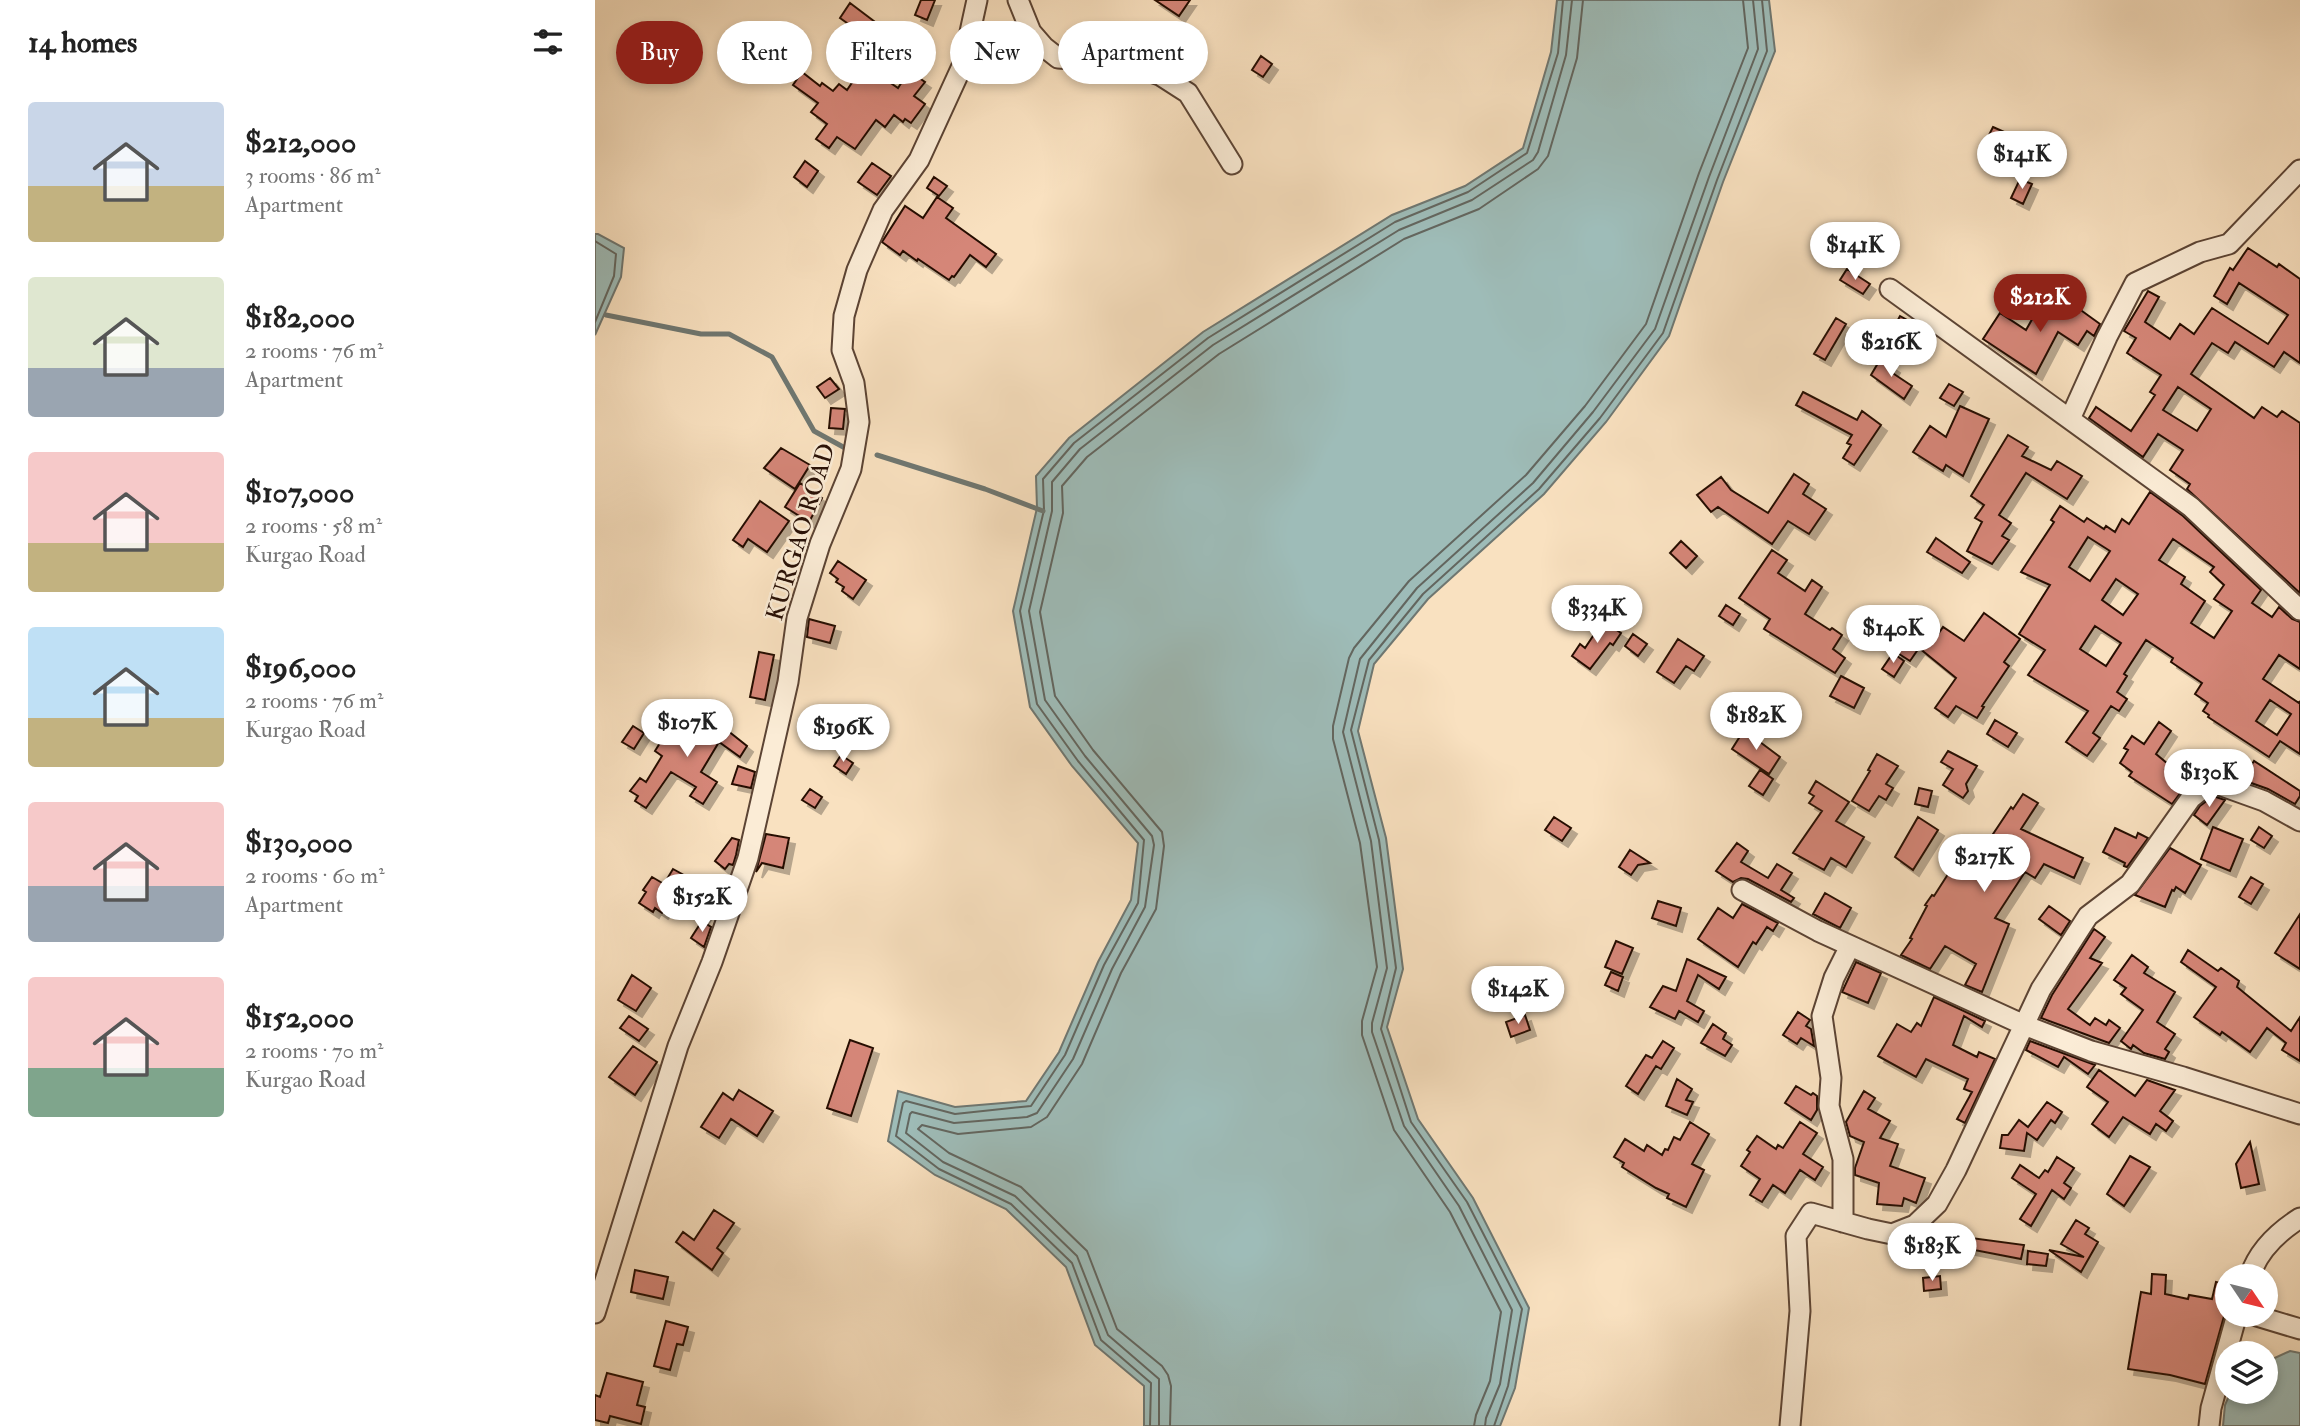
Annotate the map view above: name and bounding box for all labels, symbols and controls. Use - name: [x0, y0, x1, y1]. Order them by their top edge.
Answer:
- chip: Buy: [616, 21, 703, 84]
- chip: Rent: [717, 21, 812, 84]
- chip: Filters: [826, 21, 936, 84]
- chip: New: [950, 21, 1044, 84]
- chip: Apartment: [1058, 21, 1208, 84]
- icon: filters: [529, 23, 567, 61]
- text: 14 homes: [28, 24, 137, 61]
- text: $212,000: [245, 124, 356, 161]
- icon: home: [84, 130, 168, 214]
- pin: $141K: [1973, 132, 2071, 191]
- text: $141K: [1993, 139, 2051, 168]
- text: 3 rooms · 86 m²: [245, 161, 381, 190]
- text: Apartment: [245, 190, 343, 219]
- pin: $141K: [1806, 222, 1904, 282]
- text: $141K: [1826, 230, 1884, 259]
- pin: $212K: [1991, 274, 2089, 334]
- text: $212K: [2010, 282, 2070, 311]
- text: $182,000: [245, 299, 355, 336]
- icon: home: [84, 305, 168, 389]
- pin: $216K: [1842, 320, 1940, 379]
- text: $216K: [1861, 327, 1921, 356]
- text: 2 rooms · 76 m²: [245, 336, 383, 365]
- text: Apartment: [245, 365, 343, 394]
- street label: KURGAO ROAD: [759, 440, 843, 624]
- text: $107,000: [245, 474, 354, 511]
- icon: home: [84, 480, 168, 564]
- text: 2 rooms · 58 m²: [245, 511, 382, 540]
- text: Kurgao Road: [245, 540, 366, 569]
- pin: $334K: [1548, 586, 1646, 645]
- text: $334K: [1567, 593, 1627, 622]
- pin: $140K: [1844, 606, 1942, 665]
- text: $140K: [1862, 613, 1924, 642]
- text: $196,000: [245, 649, 356, 686]
- icon: home: [84, 655, 168, 739]
- text: 2 rooms · 76 m²: [245, 686, 383, 715]
- pin: $182K: [1707, 692, 1805, 752]
- pin: $107K: [638, 700, 736, 759]
- text: $182K: [1726, 700, 1786, 729]
- pin: $196K: [794, 704, 892, 764]
- text: $107K: [657, 707, 717, 736]
- text: $196K: [813, 712, 873, 741]
- text: Kurgao Road: [245, 715, 366, 744]
- pin: $130K: [2160, 750, 2258, 809]
- text: $130K: [2180, 757, 2238, 786]
- text: $130,000: [245, 824, 353, 861]
- icon: home: [84, 830, 168, 914]
- pin: $217K: [1935, 834, 2033, 894]
- text: $217K: [1954, 842, 2014, 871]
- text: 2 rooms · 60 m²: [245, 861, 385, 890]
- pin: $152K: [653, 874, 751, 934]
- text: $152K: [673, 882, 731, 911]
- text: Apartment: [245, 890, 343, 919]
- pin: $142K: [1469, 967, 1567, 1026]
- text: $142K: [1487, 974, 1549, 1003]
- text: $152,000: [245, 999, 354, 1036]
- icon: home: [84, 1005, 168, 1089]
- text: 2 rooms · 70 m²: [245, 1036, 384, 1065]
- text: Kurgao Road: [245, 1065, 366, 1094]
- pin: $183K: [1883, 1224, 1981, 1283]
- text: $183K: [1904, 1231, 1960, 1260]
- north arrow: [2215, 1264, 2279, 1326]
- map controls: [2215, 1264, 2278, 1404]
- button: layers: [2215, 1341, 2278, 1404]

